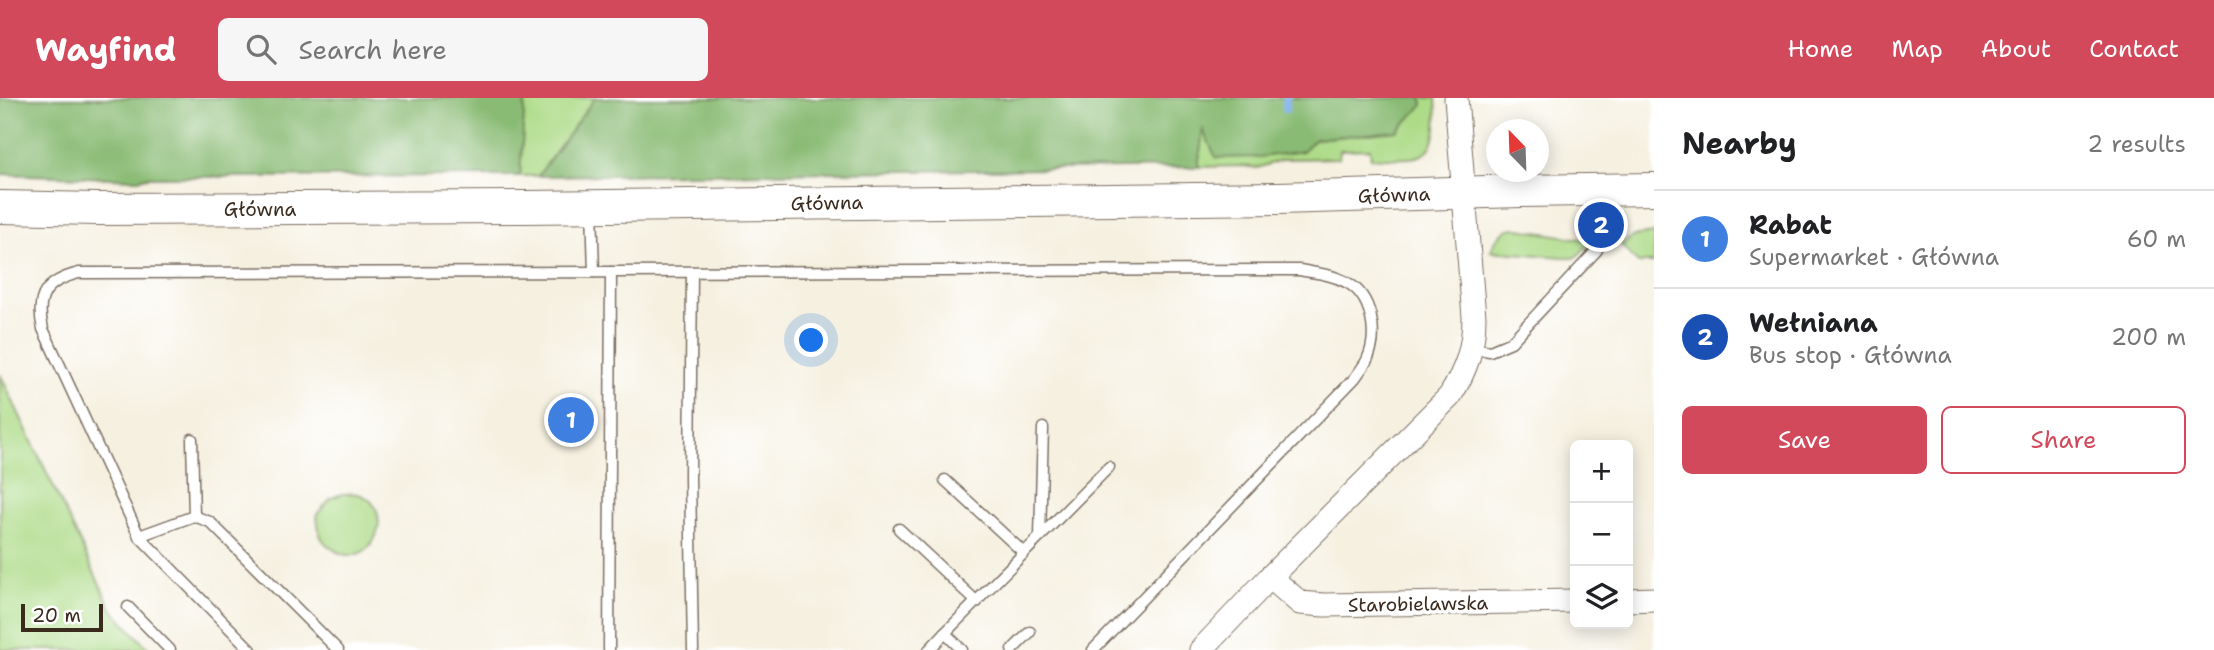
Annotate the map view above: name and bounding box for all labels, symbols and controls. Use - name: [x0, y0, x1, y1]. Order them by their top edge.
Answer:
- search box: [218, 18, 708, 81]
- text: Wayfind: [35, 27, 176, 72]
- icon: search: [242, 30, 280, 68]
- text: Search here: [298, 32, 447, 67]
- text: Home: [1787, 33, 1853, 65]
- text: Map: [1891, 33, 1943, 65]
- text: About: [1981, 33, 2051, 65]
- text: Contact: [2089, 33, 2179, 65]
- north arrow: [1486, 119, 1549, 182]
- text: Nearby: [1682, 123, 1797, 164]
- text: 2 results: [2087, 129, 2186, 159]
- street label: Główna: [1357, 181, 1431, 209]
- street label: Główna: [790, 190, 864, 216]
- street label: Główna: [224, 197, 296, 222]
- pin: 2: [1578, 199, 1624, 251]
- text: Rabat: [1749, 207, 1832, 242]
- text: 1: [1700, 224, 1710, 254]
- text: 60 m: [2127, 224, 2186, 254]
- text: Supermarket · Główna: [1749, 242, 1999, 272]
- text: Wełniana: [1749, 305, 1878, 340]
- text: 2: [1697, 322, 1713, 352]
- text: 200 m: [2111, 322, 2186, 352]
- your location: [794, 323, 828, 357]
- text: Bus stop · Główna: [1749, 340, 1952, 370]
- pin: 1: [548, 394, 594, 446]
- button: Save: [1682, 406, 1927, 474]
- button: Share: [1941, 406, 2186, 474]
- map controls: [1570, 440, 1633, 629]
- button: +: [1570, 440, 1633, 503]
- button: −: [1570, 503, 1633, 566]
- button: layers: [1570, 566, 1633, 629]
- street label: Starobielawska: [1348, 590, 1489, 618]
- scale bar: [21, 601, 103, 633]
- text: 20 m: [32, 603, 81, 628]

